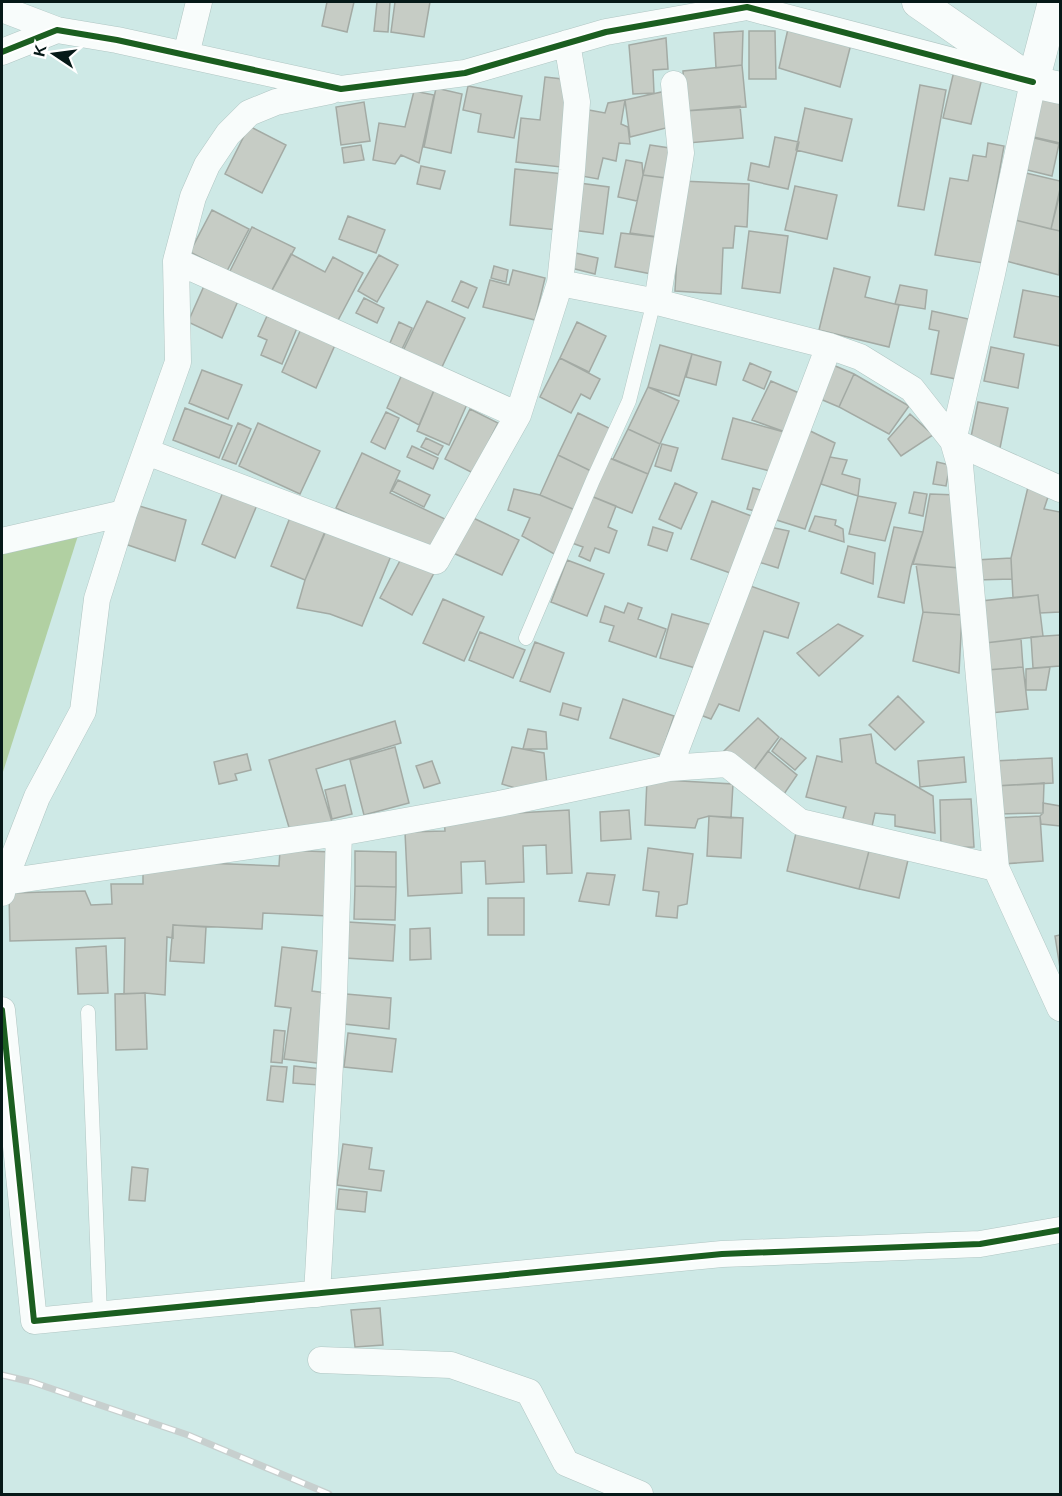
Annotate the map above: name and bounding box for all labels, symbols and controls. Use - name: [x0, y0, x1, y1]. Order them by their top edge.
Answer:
- north arrow: [24, 24, 84, 84]
- text: K: [30, 43, 50, 58]

